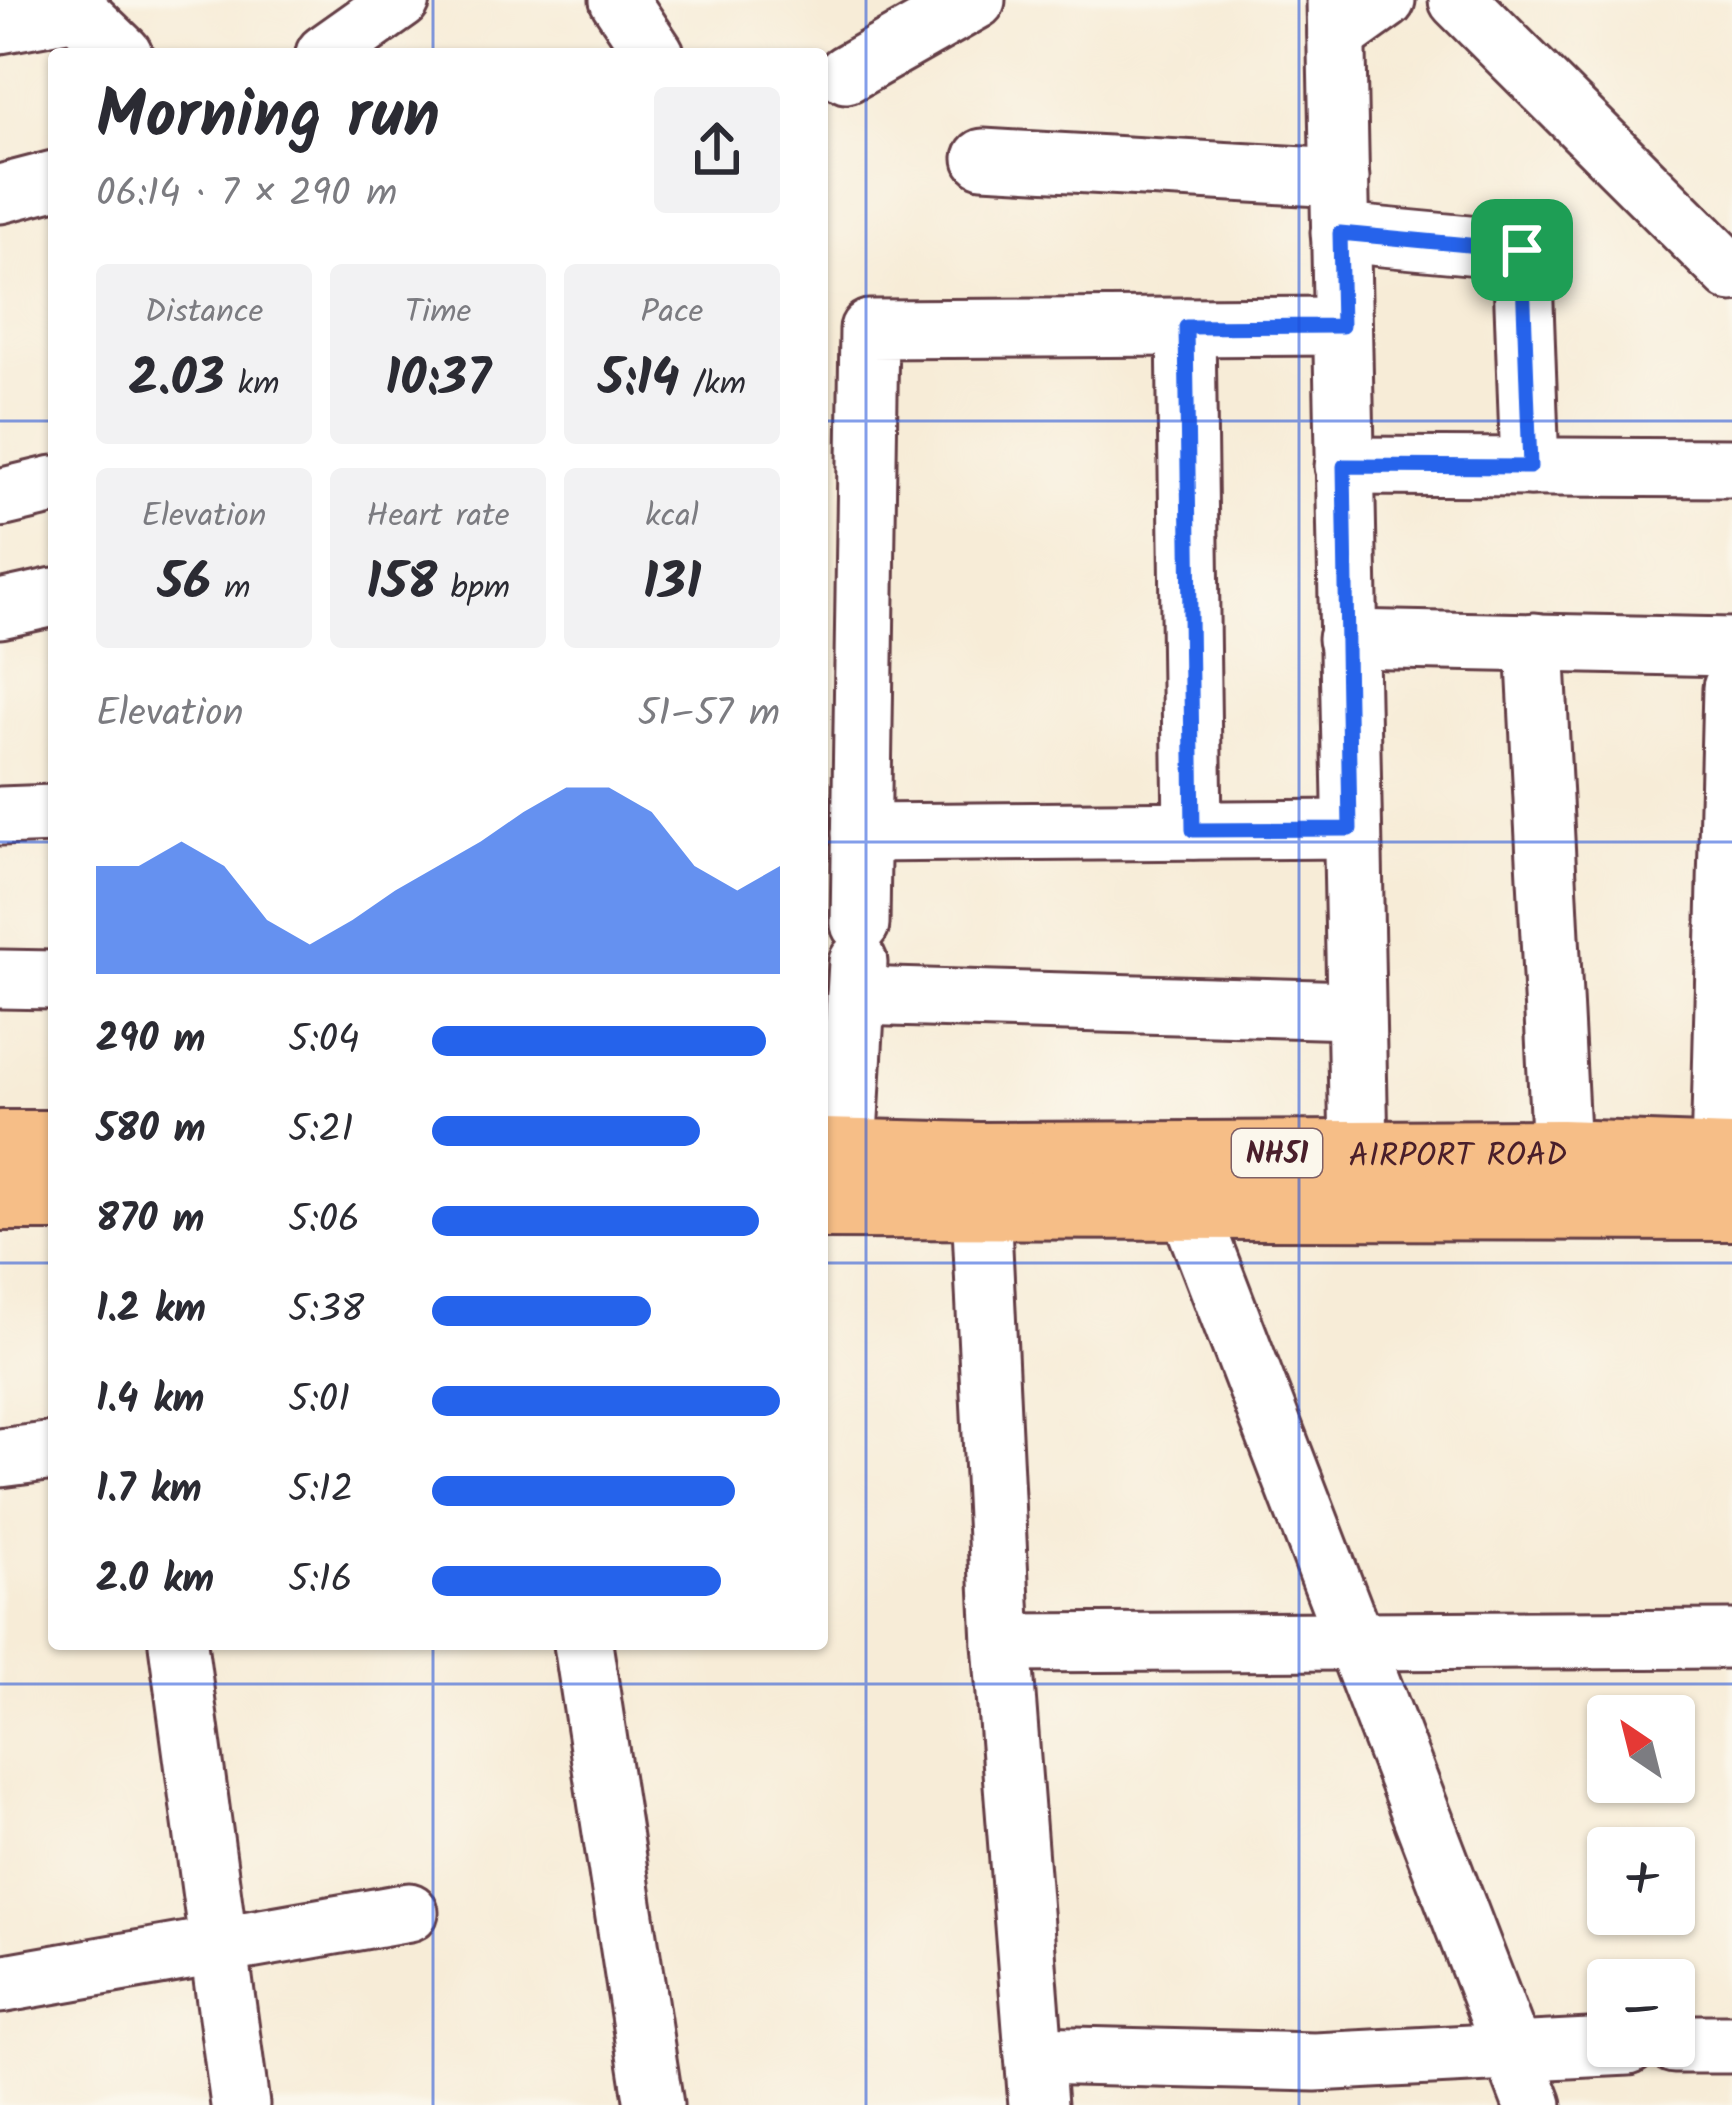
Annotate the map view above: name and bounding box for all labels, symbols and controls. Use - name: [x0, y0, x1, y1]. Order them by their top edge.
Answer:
- text: Morning run: [96, 66, 440, 171]
- button: share: [654, 87, 780, 213]
- text: 06:14 · 7 × 290 m: [96, 164, 397, 226]
- pin: [1471, 199, 1573, 301]
- icon: arrive: [1489, 217, 1555, 283]
- text: Distance: [145, 287, 263, 340]
- text: Time: [405, 287, 471, 340]
- text: Pace: [641, 287, 703, 340]
- text: 2.03: [129, 340, 224, 421]
- text: 10:37: [385, 340, 491, 421]
- text: 5:14: [598, 340, 679, 421]
- text: km: [224, 359, 279, 412]
- text: /km: [679, 359, 746, 412]
- text: Elevation: [142, 491, 266, 544]
- text: Heart rate: [366, 491, 510, 544]
- text: kcal: [645, 491, 699, 544]
- text: 56: [158, 544, 211, 625]
- text: 158: [366, 544, 437, 625]
- text: 131: [643, 544, 701, 625]
- text: m: [211, 563, 250, 616]
- text: bpm: [437, 563, 510, 616]
- text: Elevation: [96, 684, 244, 746]
- text: 51–57 m: [637, 684, 780, 746]
- text: 290 m: [96, 1010, 205, 1072]
- text: 5:04: [288, 1010, 360, 1072]
- text: 580 m: [96, 1100, 206, 1162]
- text: 5:21: [288, 1100, 353, 1162]
- road number: NH51: [1232, 1129, 1322, 1177]
- street label: AIRPORT ROAD: [1348, 1130, 1568, 1184]
- text: 870 m: [96, 1190, 204, 1252]
- text: 5:06: [288, 1190, 360, 1252]
- text: 1.2 km: [96, 1280, 206, 1342]
- text: 5:38: [288, 1280, 364, 1342]
- text: 1.4 km: [96, 1370, 204, 1432]
- text: 5:01: [288, 1370, 350, 1432]
- text: 1.7 km: [96, 1460, 202, 1522]
- text: 5:12: [288, 1460, 353, 1522]
- text: 2.0 km: [96, 1550, 214, 1612]
- text: 5:16: [288, 1550, 352, 1612]
- north arrow: [1587, 1695, 1695, 1803]
- map controls: [1587, 1695, 1695, 2067]
- button: +: [1587, 1827, 1695, 1935]
- button: −: [1587, 1959, 1695, 2067]

